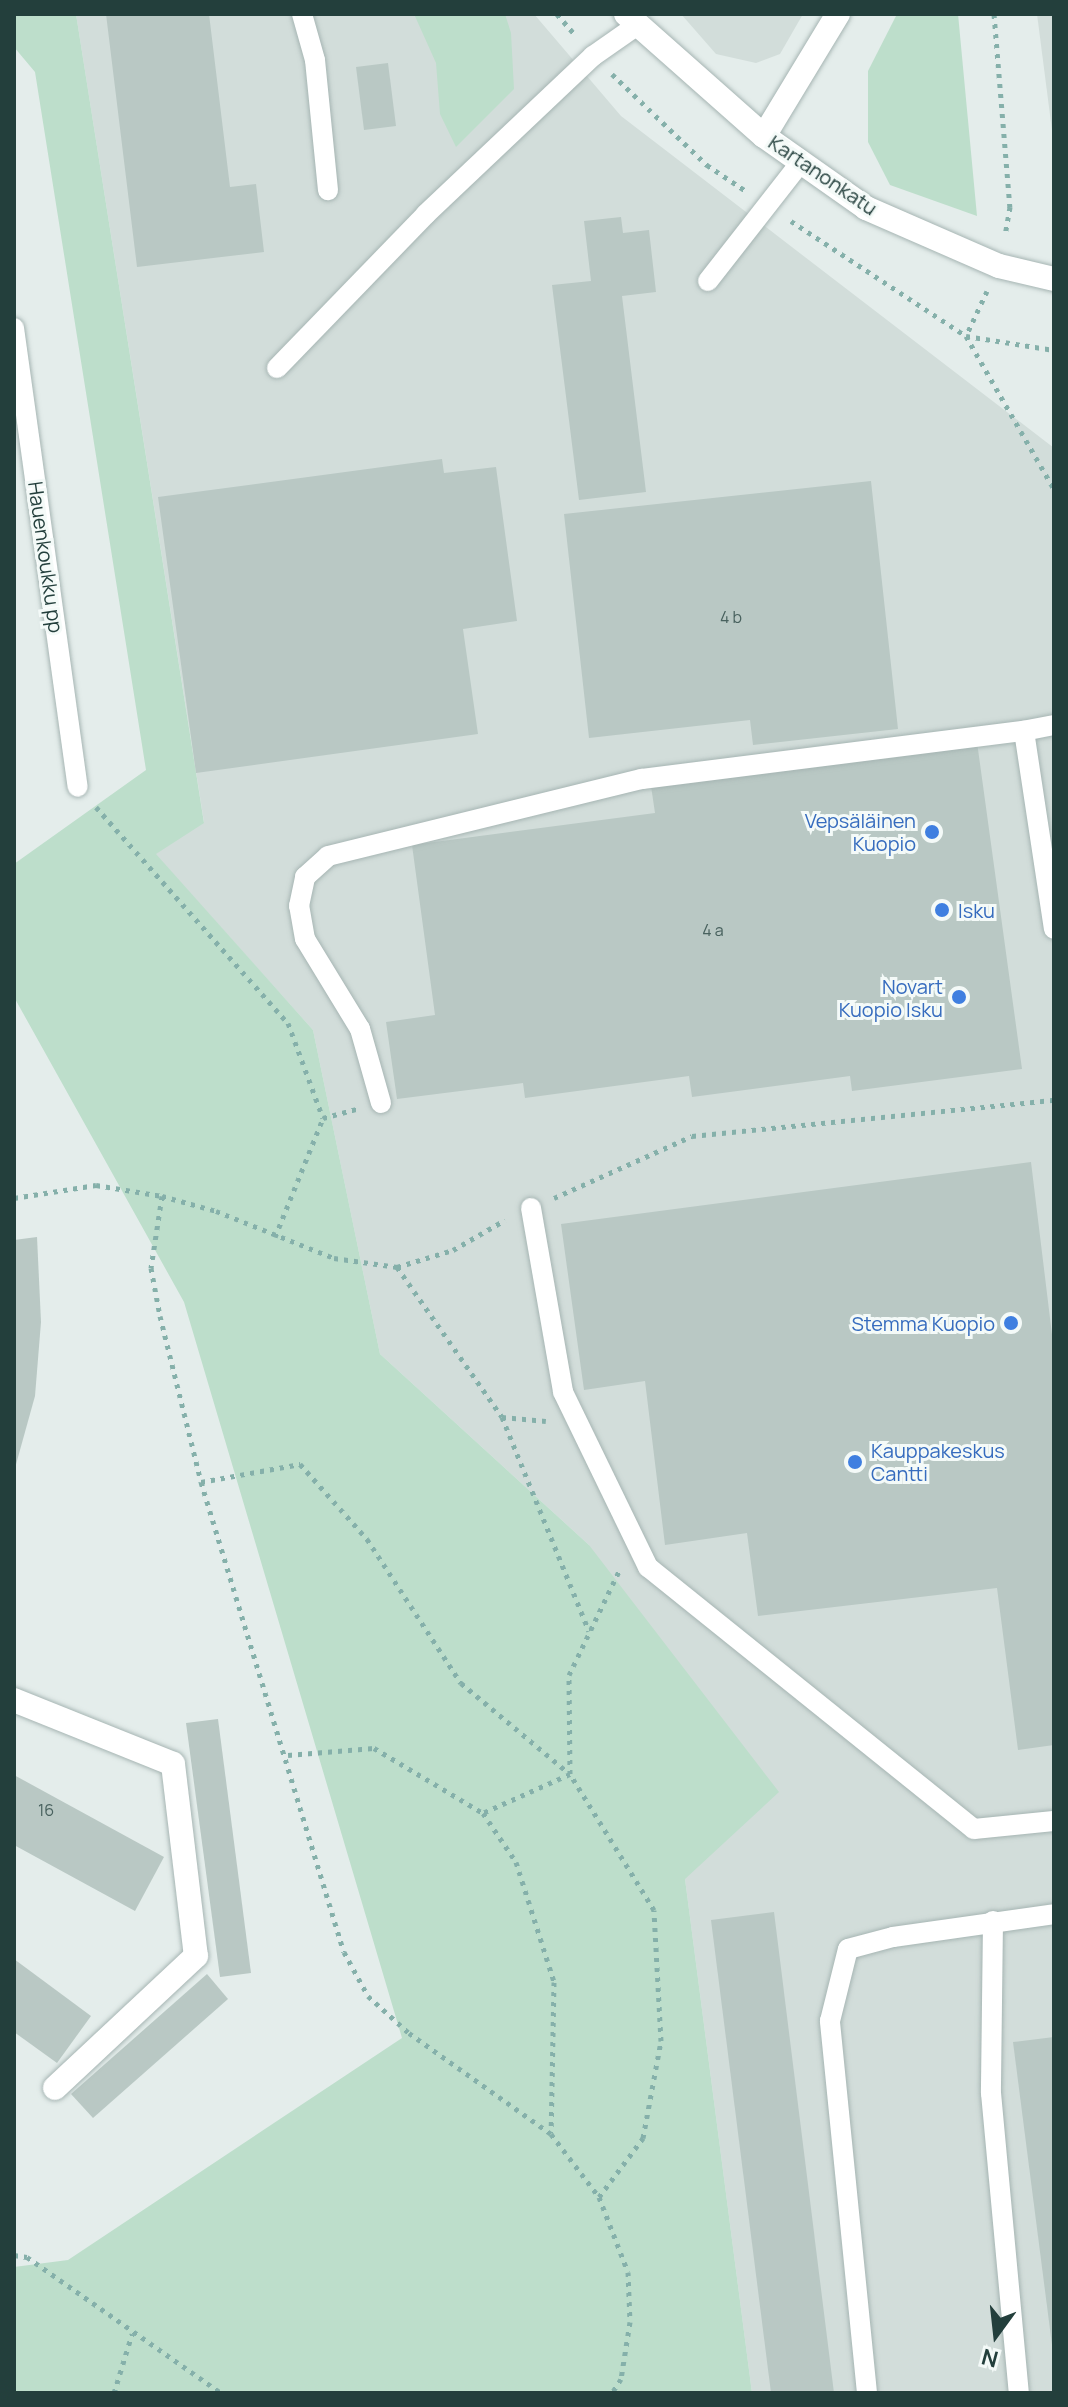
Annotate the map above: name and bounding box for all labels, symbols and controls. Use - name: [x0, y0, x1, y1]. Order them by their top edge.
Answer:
- street label: Kartanonkatu: [764, 130, 882, 220]
- street label: Hauenkoukku pp: [23, 480, 69, 634]
- house number: 4 b: [720, 607, 742, 627]
- place label: Vepsäläinen Kuopio: [805, 808, 916, 855]
- marker: Vepsäläinen Kuopio: [923, 823, 941, 841]
- place label: Isku: [958, 898, 995, 922]
- marker: Isku: [933, 901, 951, 919]
- house number: 4 a: [702, 920, 724, 940]
- place label: Novart Kuopio Isku: [839, 974, 943, 1021]
- marker: Novart Kuopio Isku: [950, 988, 968, 1006]
- place label: Stemma Kuopio: [851, 1311, 995, 1335]
- marker: Stemma Kuopio: [1002, 1314, 1020, 1332]
- place label: Kauppakeskus Cantti: [871, 1438, 1005, 1485]
- marker: Kauppakeskus Cantti: [846, 1453, 864, 1471]
- house number: 16: [38, 1800, 54, 1820]
- north arrow: [956, 2295, 1036, 2375]
- text: N: [978, 2342, 1001, 2375]

